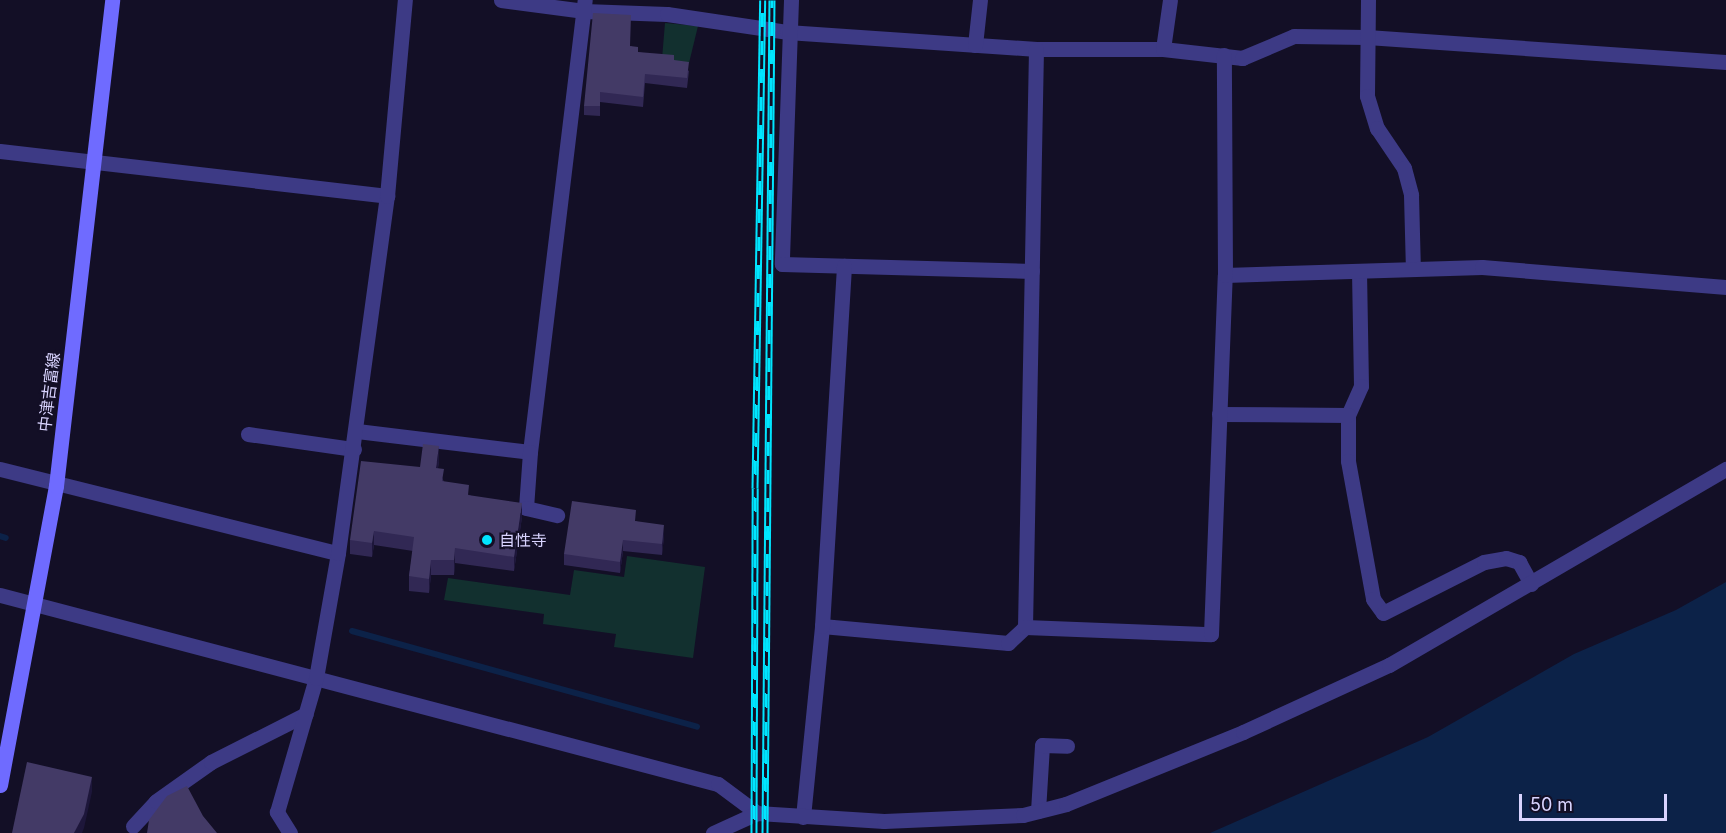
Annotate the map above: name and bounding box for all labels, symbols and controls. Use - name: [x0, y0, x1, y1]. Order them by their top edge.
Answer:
- street label: 中津吉富線: [35, 351, 63, 433]
- place label: 自性寺: [499, 530, 547, 550]
- marker: 自性寺: [480, 533, 494, 547]
- scale bar: [1522, 782, 1670, 820]
- text: 50 m: [1530, 794, 1573, 815]

